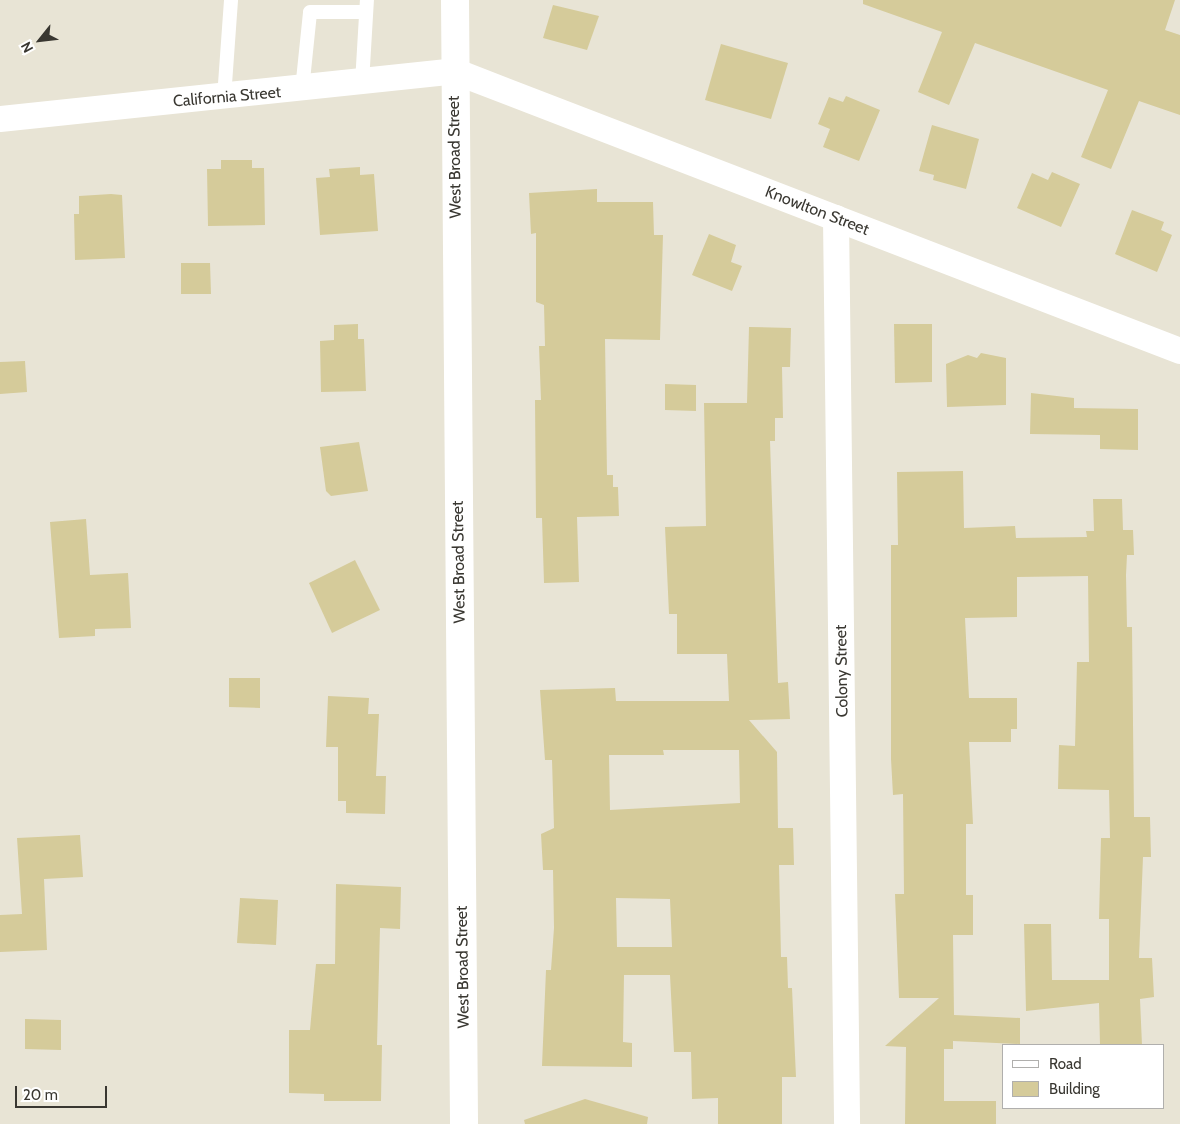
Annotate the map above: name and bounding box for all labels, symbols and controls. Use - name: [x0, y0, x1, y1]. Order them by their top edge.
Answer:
- north arrow: [15, 15, 65, 65]
- text: N: [17, 39, 37, 56]
- street label: California Street: [172, 83, 282, 111]
- street label: West Broad Street: [444, 95, 466, 219]
- street label: Knowlton Street: [762, 182, 872, 240]
- street label: West Broad Street: [448, 500, 470, 624]
- street label: Colony Street: [832, 625, 852, 717]
- street label: West Broad Street: [452, 905, 474, 1029]
- legend: [1002, 1044, 1165, 1109]
- text: Road: [1049, 1055, 1082, 1073]
- scale bar: [18, 1076, 110, 1108]
- text: Building: [1049, 1080, 1100, 1098]
- text: 20 m: [23, 1086, 58, 1104]

